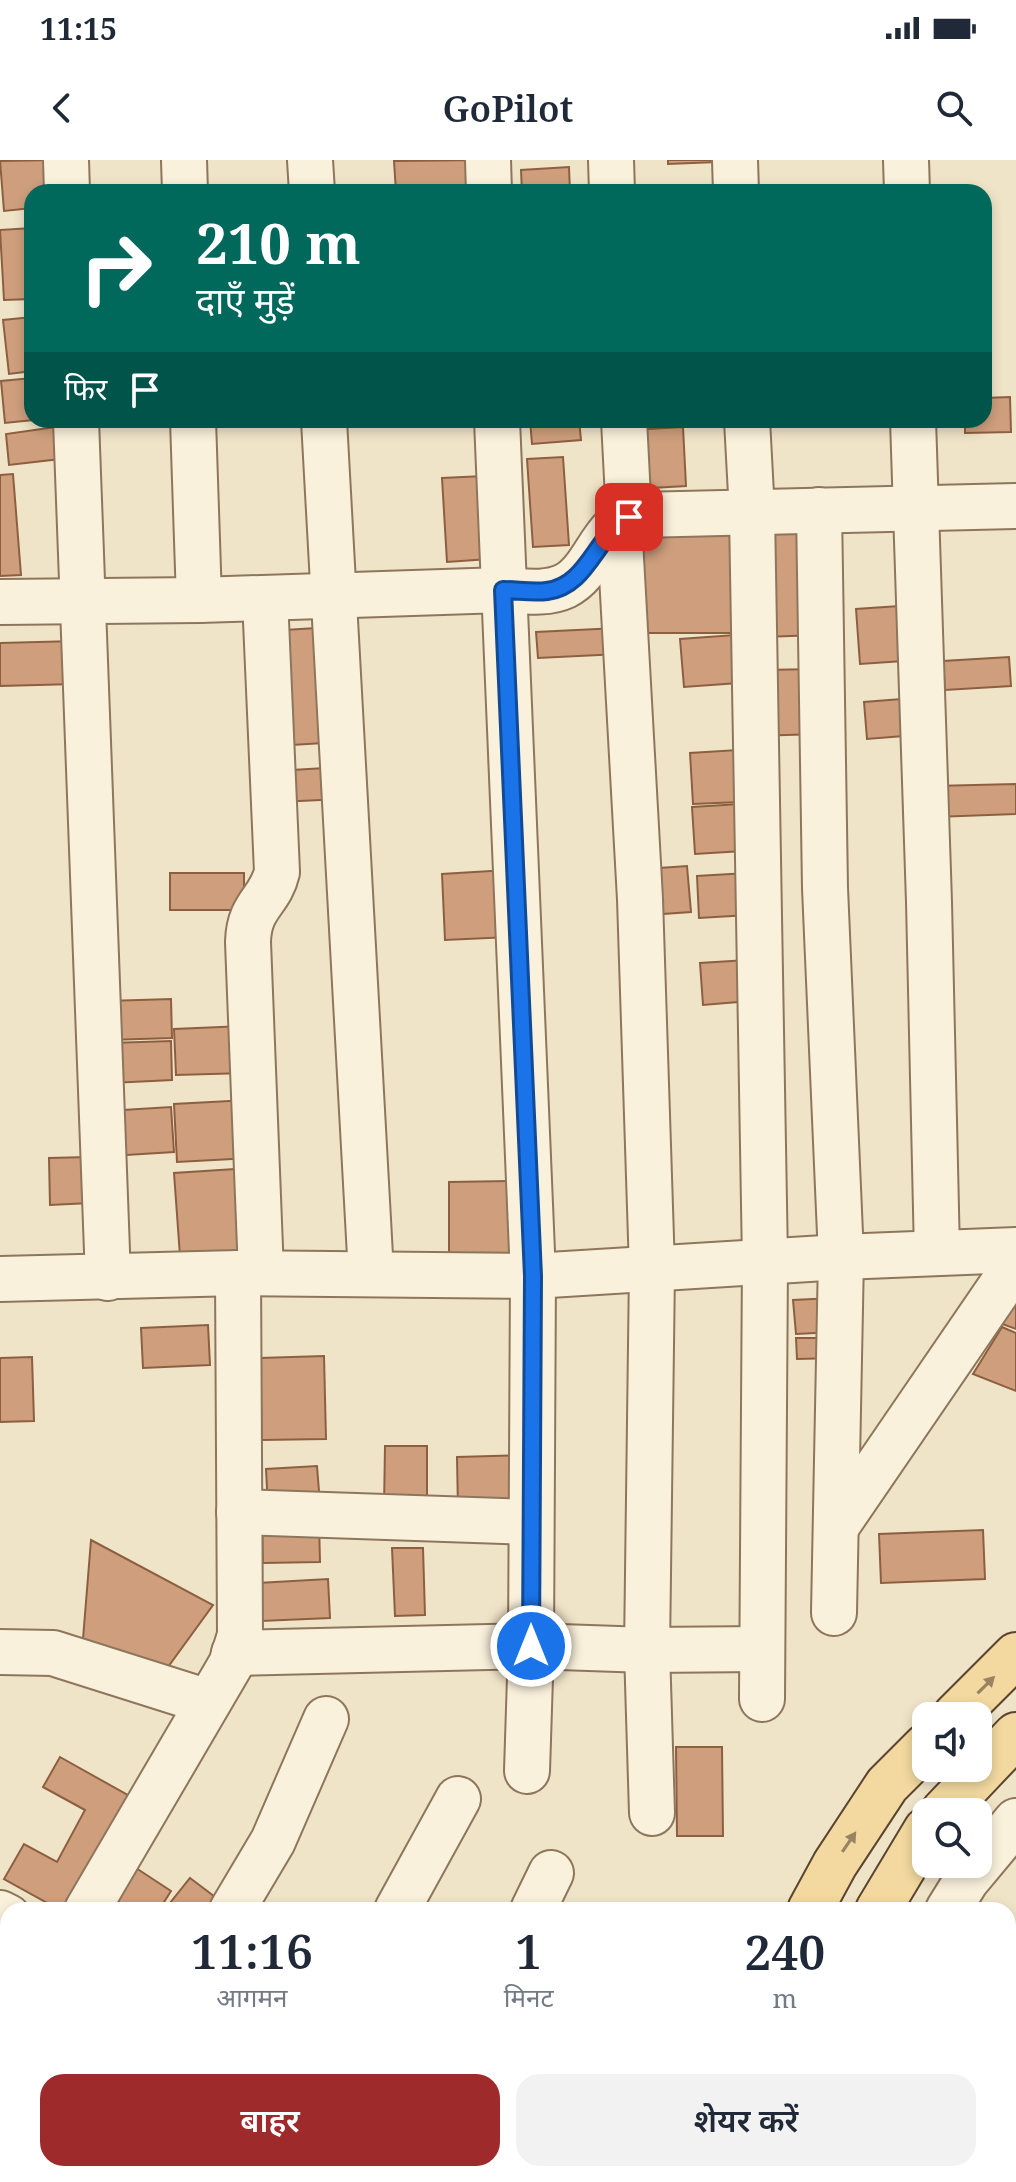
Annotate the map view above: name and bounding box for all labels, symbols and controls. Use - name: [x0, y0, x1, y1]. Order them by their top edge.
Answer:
- text: 11:15: [40, 8, 117, 49]
- text: GoPilot: [443, 84, 573, 133]
- icon: back: [40, 86, 84, 130]
- icon: search: [932, 86, 976, 130]
- text: 210 m: [196, 204, 361, 280]
- icon: right: [64, 216, 168, 320]
- text: दाएँ मुड़ें: [196, 276, 295, 325]
- text: फिर: [64, 368, 107, 409]
- icon: arrive: [123, 368, 167, 412]
- pin: [595, 483, 663, 551]
- icon: arrive: [607, 495, 651, 539]
- position arrow: [489, 1604, 573, 1688]
- one-way arrow: [976, 1676, 995, 1695]
- map controls: [912, 1702, 992, 1878]
- button: sound: [912, 1702, 992, 1782]
- button: search: [912, 1798, 992, 1878]
- one-way arrow: [841, 1832, 856, 1853]
- text: 11:16: [191, 1918, 313, 1983]
- text: 1: [515, 1918, 542, 1983]
- text: 240: [744, 1919, 825, 1984]
- text: आगमन: [216, 1979, 287, 2015]
- text: मिनट: [504, 1979, 554, 2015]
- text: m: [772, 1980, 797, 2016]
- button: बाहर: [40, 2074, 500, 2166]
- button: शेयर करें: [516, 2074, 976, 2166]

